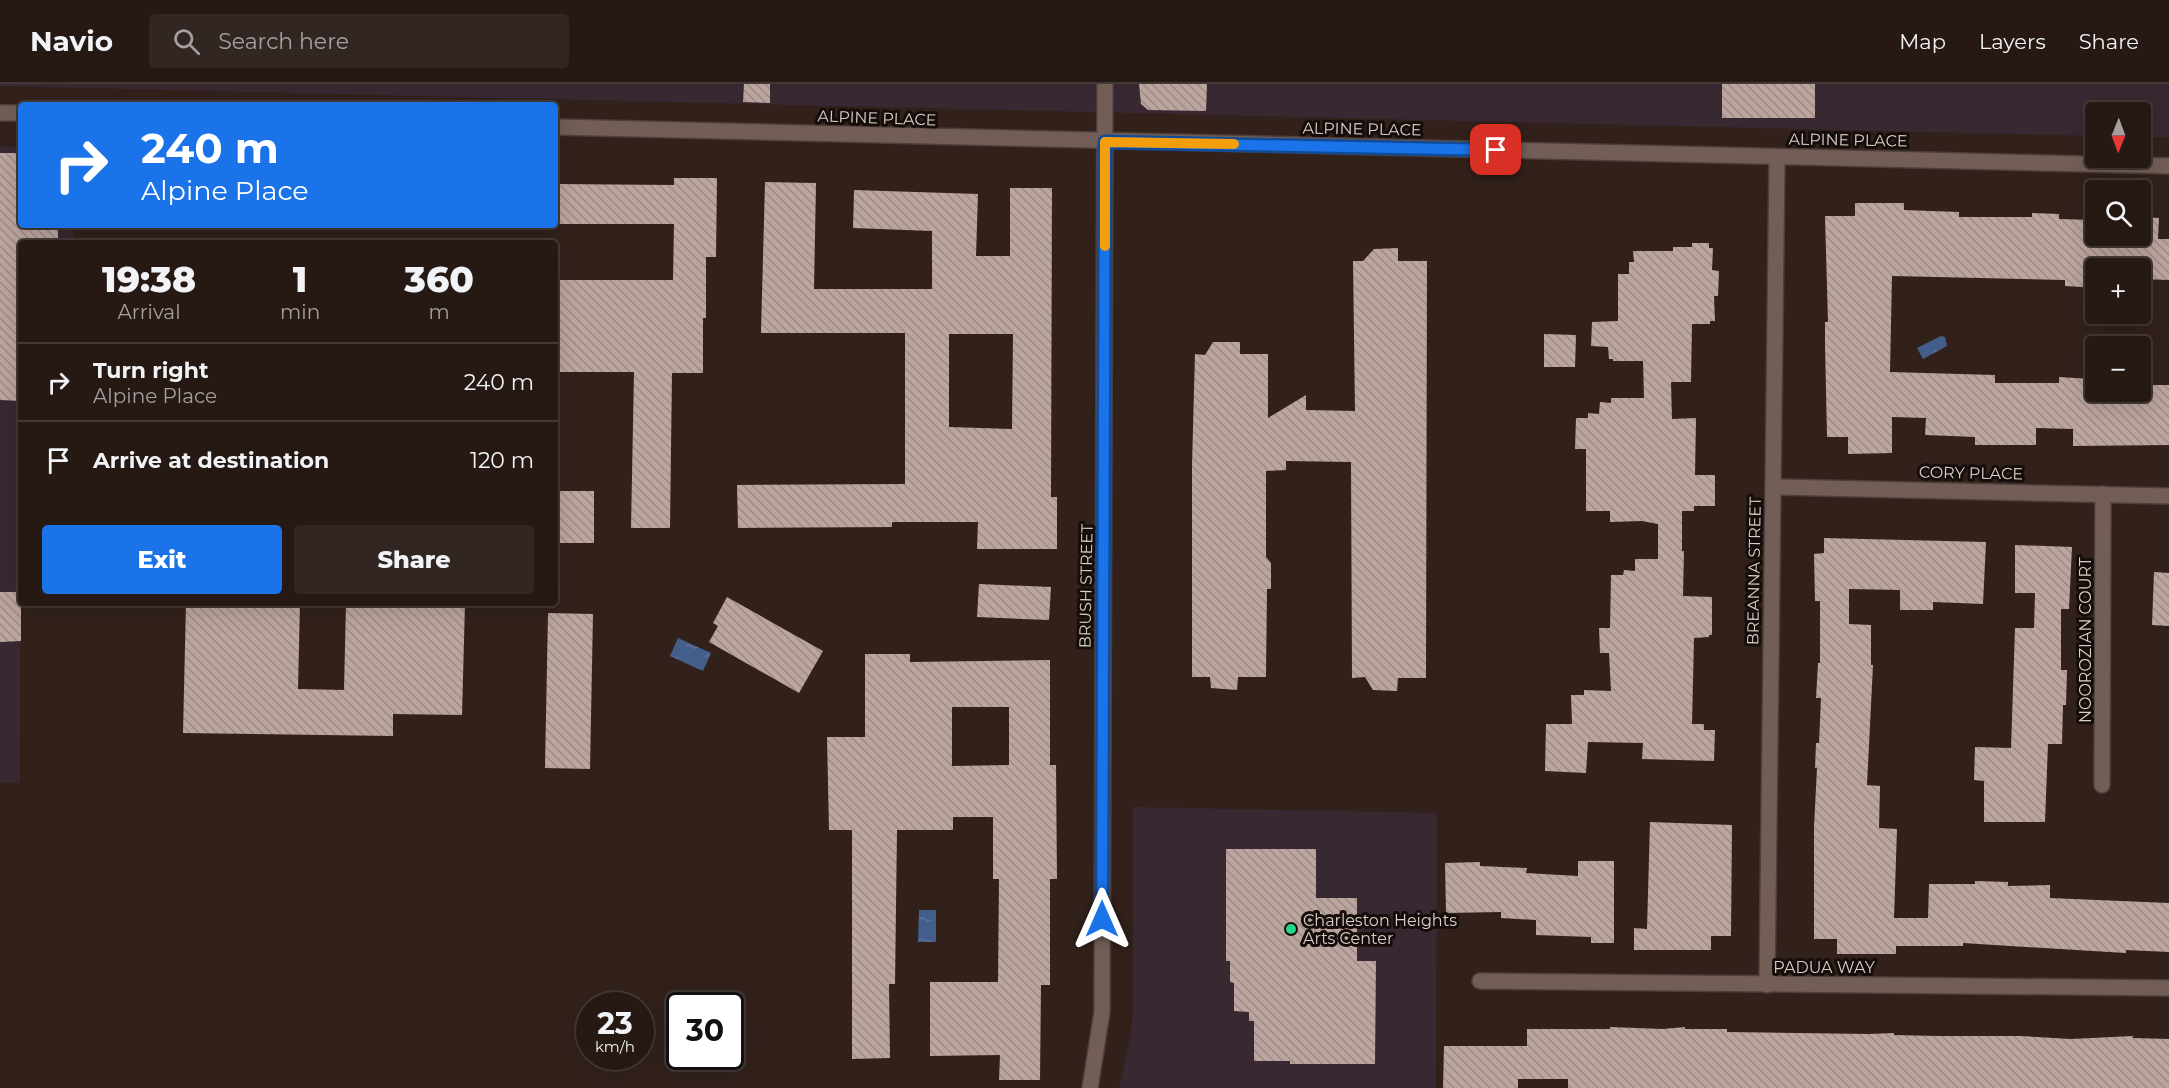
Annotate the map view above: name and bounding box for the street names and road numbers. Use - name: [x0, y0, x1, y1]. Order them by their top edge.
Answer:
- street label: ALPINE PLACE: [817, 106, 937, 130]
- street label: ALPINE PLACE: [1302, 118, 1422, 140]
- street label: ALPINE PLACE: [1788, 129, 1908, 151]
- street label: CORY PLACE: [1919, 463, 2023, 483]
- street label: BREANNA STREET: [1743, 496, 1765, 645]
- street label: BRUSH STREET: [1075, 523, 1097, 648]
- street label: NOOROZIAN COURT: [2076, 556, 2095, 723]
- street label: PADUA WAY: [1773, 958, 1876, 977]

